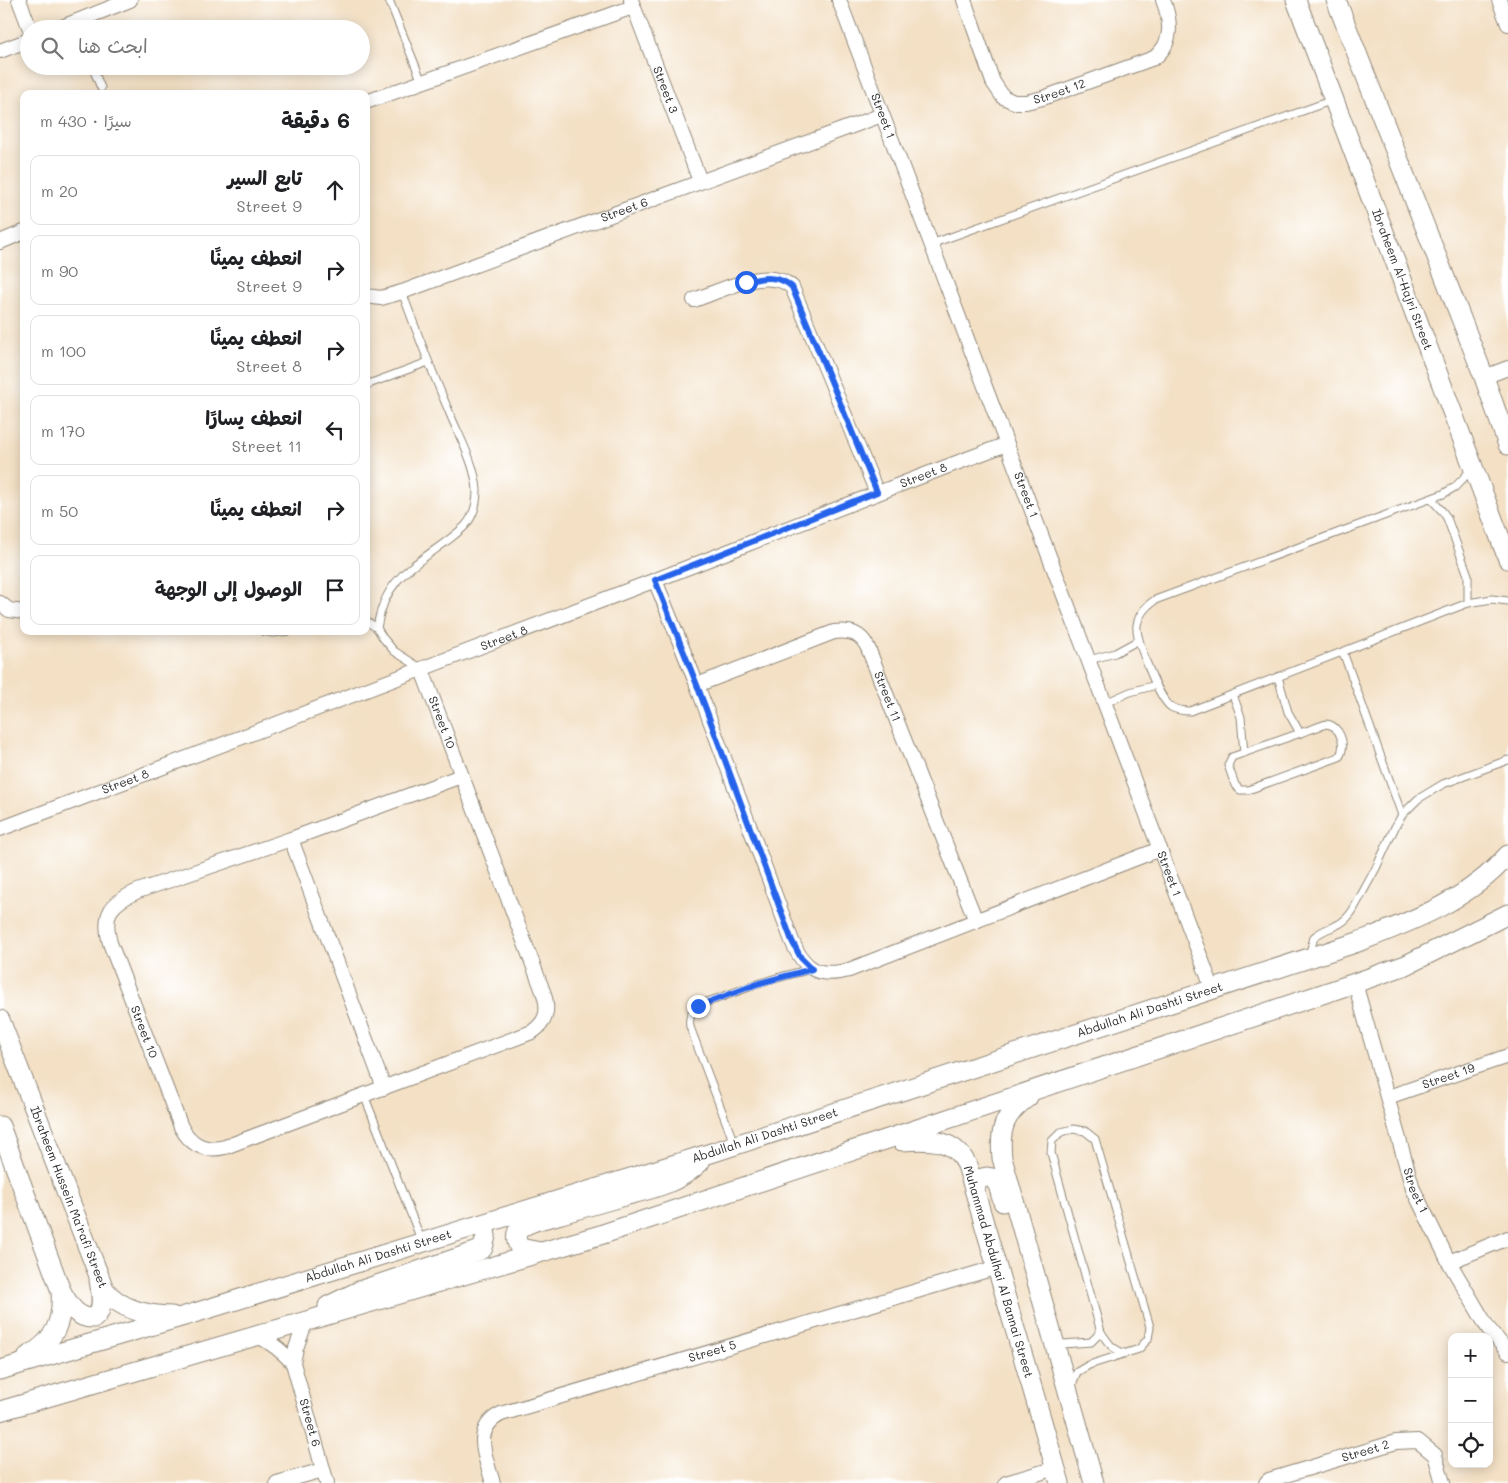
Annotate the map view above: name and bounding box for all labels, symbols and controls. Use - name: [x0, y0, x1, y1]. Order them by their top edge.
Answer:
- search box: [20, 20, 370, 75]
- text: ابحث هنا: [78, 33, 148, 58]
- icon: search: [38, 34, 66, 62]
- street label: Street 3: [650, 64, 682, 115]
- street label: Street 12: [1032, 74, 1087, 107]
- street label: Street 1: [868, 91, 900, 141]
- text: 6 دقيقة: [281, 106, 350, 133]
- text: سيرًا · 430 m: [40, 110, 132, 131]
- text: تابع السير: [227, 165, 302, 190]
- icon: ahead: [321, 176, 349, 204]
- text: 20 m: [41, 180, 78, 201]
- street label: Street 6: [598, 193, 650, 225]
- text: Street 9: [236, 195, 302, 216]
- street label: Ibraheem Al-Hajri Street: [1369, 206, 1437, 352]
- text: انعطف يمينًا: [210, 245, 302, 270]
- icon: right: [321, 256, 349, 284]
- text: 90 m: [41, 260, 78, 281]
- route start: [735, 271, 758, 294]
- text: Street 9: [236, 275, 302, 296]
- text: انعطف يمينًا: [210, 325, 302, 350]
- icon: right: [321, 336, 349, 364]
- text: 100 m: [41, 340, 86, 361]
- text: Street 8: [236, 355, 302, 376]
- text: انعطف يسارًا: [205, 405, 302, 430]
- icon: left: [321, 416, 349, 444]
- text: 170 m: [41, 420, 85, 441]
- text: Street 11: [232, 435, 302, 456]
- street label: Street 8: [897, 458, 949, 491]
- street label: Street 1: [1011, 469, 1043, 520]
- text: انعطف يمينًا: [210, 496, 302, 521]
- icon: right: [321, 496, 349, 524]
- text: 50 m: [41, 500, 78, 521]
- text: الوصول إلى الوجهة: [155, 576, 302, 601]
- icon: arrive: [321, 576, 349, 604]
- street label: Street 8: [478, 621, 530, 654]
- street label: Street 11: [871, 669, 905, 724]
- street label: Street 10: [426, 694, 460, 751]
- street label: Street 8: [99, 765, 151, 797]
- street label: Street 1: [1154, 848, 1186, 898]
- street label: Abdullah Ali Dashti Street: [1075, 978, 1225, 1040]
- route end: [687, 995, 710, 1018]
- street label: Street 10: [128, 1003, 162, 1061]
- street label: Street 19: [1420, 1059, 1477, 1092]
- street label: Abdullah Ali Dashti Street: [690, 1103, 840, 1166]
- street label: Ibraheem Hussein Ma'rafi Street: [27, 1104, 112, 1290]
- street label: Muhammad Abdulhai Al Bannai Street: [961, 1164, 1038, 1379]
- street label: Street 1: [1400, 1166, 1432, 1215]
- street label: Abdullah Ali Dashti Street: [303, 1225, 453, 1285]
- map controls: [1448, 1333, 1493, 1468]
- button: +: [1448, 1333, 1493, 1378]
- street label: Street 5: [686, 1336, 738, 1365]
- button: −: [1448, 1378, 1493, 1423]
- street label: Street 6: [296, 1396, 325, 1448]
- button: locate: [1448, 1423, 1493, 1468]
- street label: Street 2: [1340, 1436, 1391, 1465]

